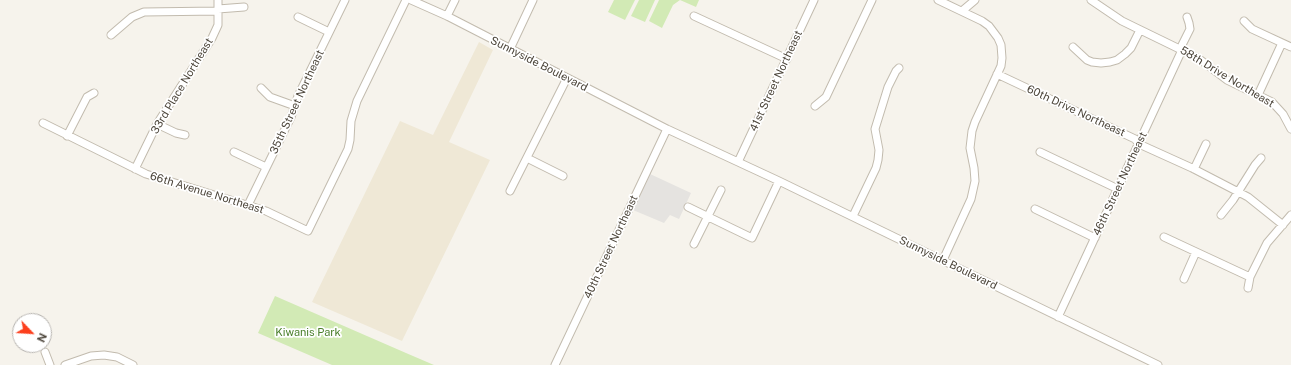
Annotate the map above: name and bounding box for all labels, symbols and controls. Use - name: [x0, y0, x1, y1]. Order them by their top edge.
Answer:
- street label: 41st Street Northeast: [747, 29, 805, 133]
- street label: Sunnyside Boulevard: [488, 34, 590, 94]
- street label: 33rd Place Northeast: [148, 36, 216, 136]
- street label: 58th Drive Northeast: [1178, 44, 1276, 110]
- street label: 35th Street Northeast: [267, 48, 327, 156]
- street label: 60th Drive Northeast: [1025, 82, 1127, 140]
- street label: 46th Street Northeast: [1090, 130, 1150, 238]
- street label: 66th Avenue Northeast: [148, 169, 266, 217]
- street label: 40th Street Northeast: [581, 193, 641, 301]
- street label: Sunnyside Boulevard: [897, 234, 999, 292]
- north arrow: [12, 313, 52, 353]
- park label: Kiwanis Park: [275, 326, 341, 340]
- text: N: [35, 331, 49, 344]

